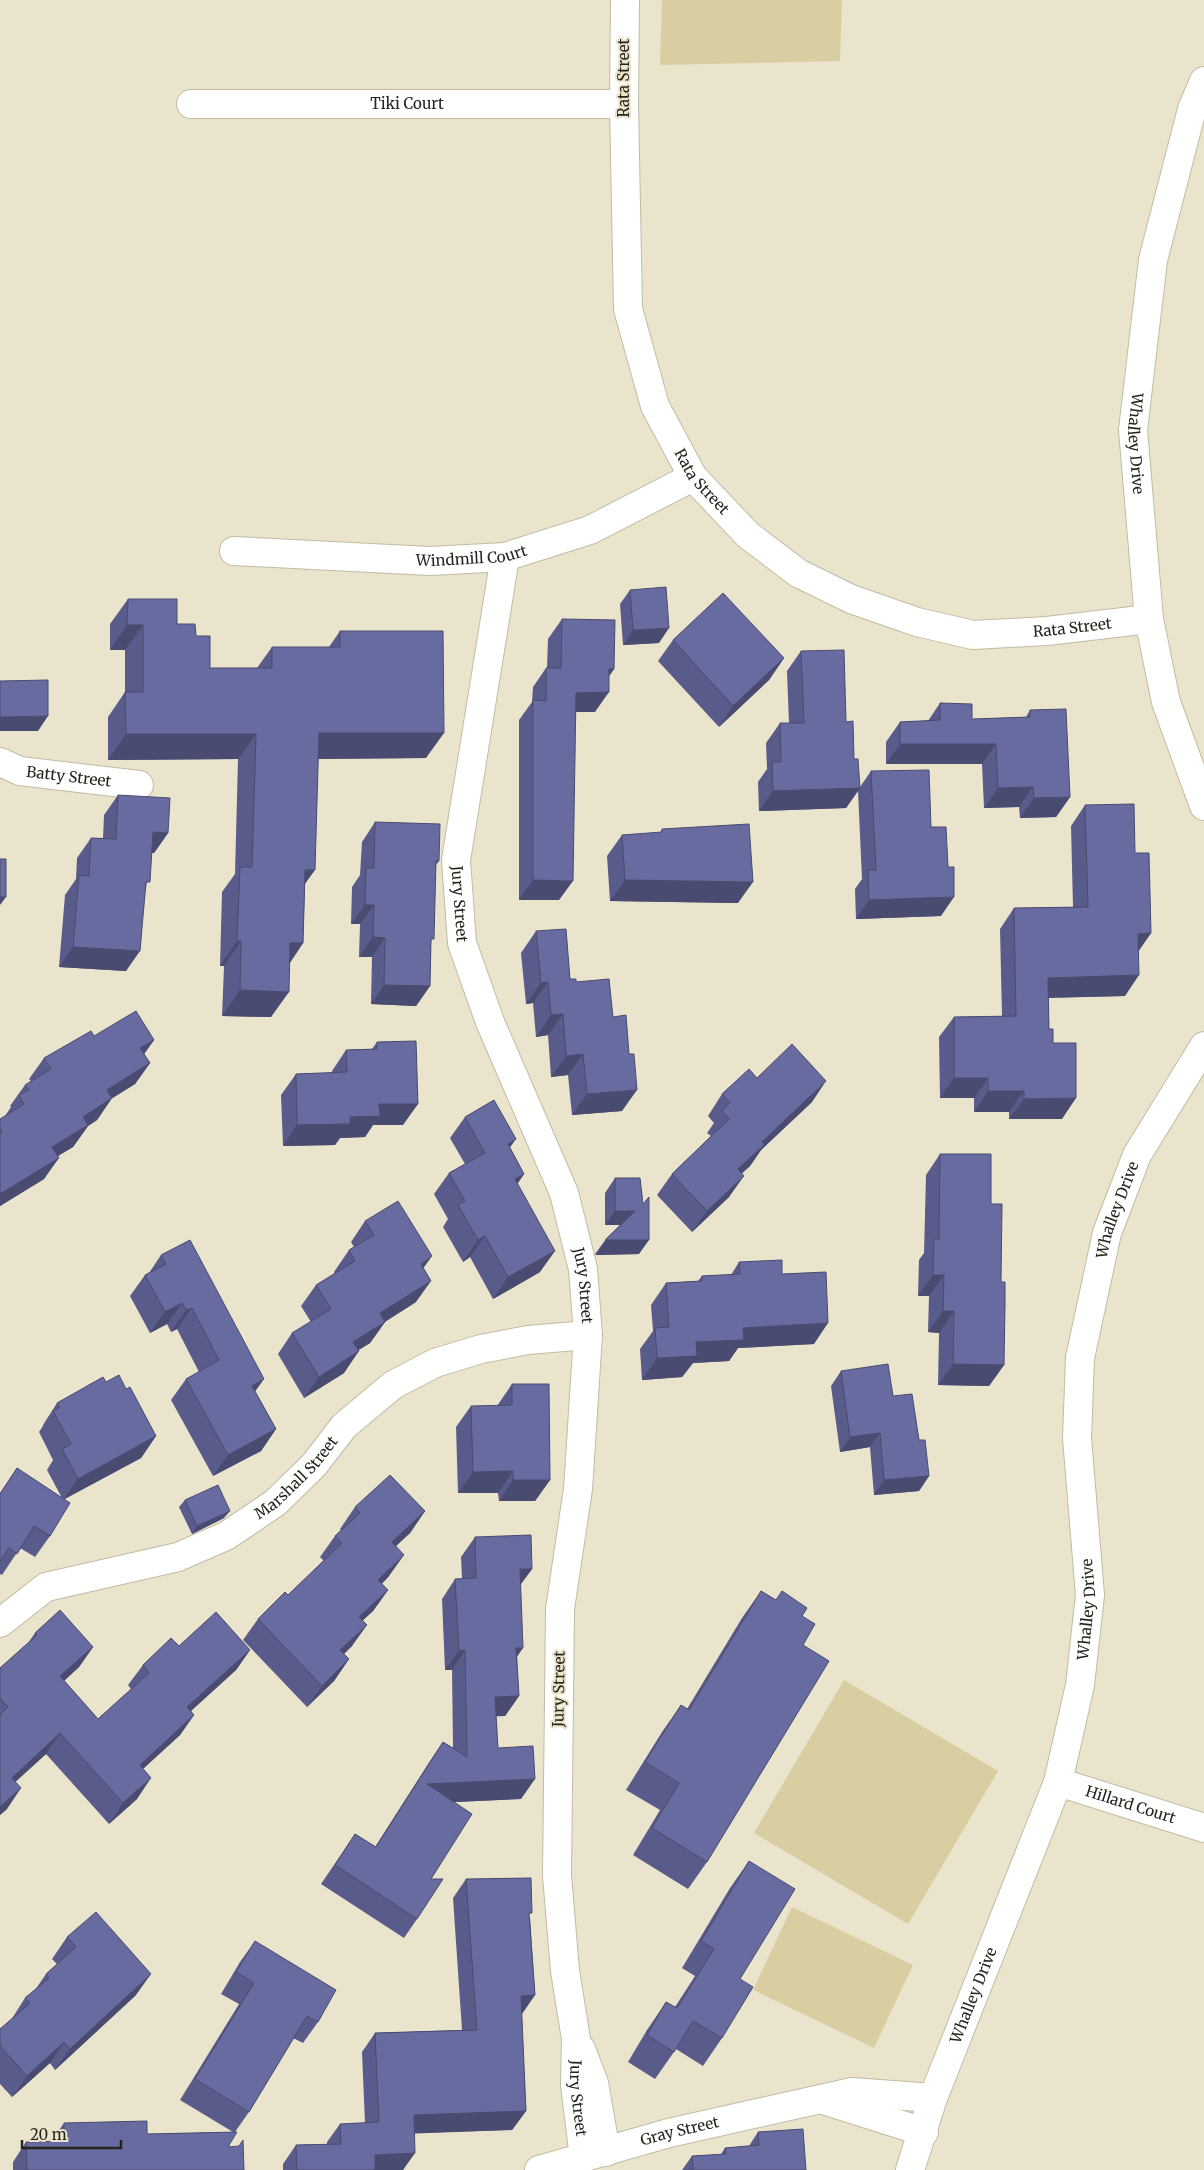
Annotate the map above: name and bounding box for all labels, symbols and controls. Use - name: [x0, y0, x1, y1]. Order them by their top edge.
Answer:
- street label: Rata Street: [614, 38, 633, 117]
- street label: Tiki Court: [370, 94, 444, 113]
- street label: Whalley Drive: [1124, 391, 1148, 495]
- street label: Rata Street: [671, 445, 734, 518]
- street label: Windmill Court: [414, 541, 529, 570]
- street label: Rata Street: [1032, 613, 1113, 641]
- street label: Batty Street: [25, 762, 113, 791]
- street label: Jury Street: [447, 864, 472, 943]
- street label: Whalley Drive: [1092, 1158, 1143, 1261]
- street label: Jury Street: [569, 1244, 597, 1324]
- street label: Marshall Street: [251, 1432, 342, 1523]
- street label: Whalley Drive: [1073, 1558, 1099, 1662]
- street label: Jury Street: [548, 1650, 569, 1728]
- street label: Hillard Court: [1083, 1781, 1178, 1827]
- street label: Whalley Drive: [945, 1944, 1001, 2047]
- street label: Jury Street: [566, 2059, 591, 2137]
- street label: Gray Street: [638, 2112, 721, 2150]
- scale bar: [22, 2118, 121, 2150]
- text: 20 m: [30, 2125, 67, 2144]

